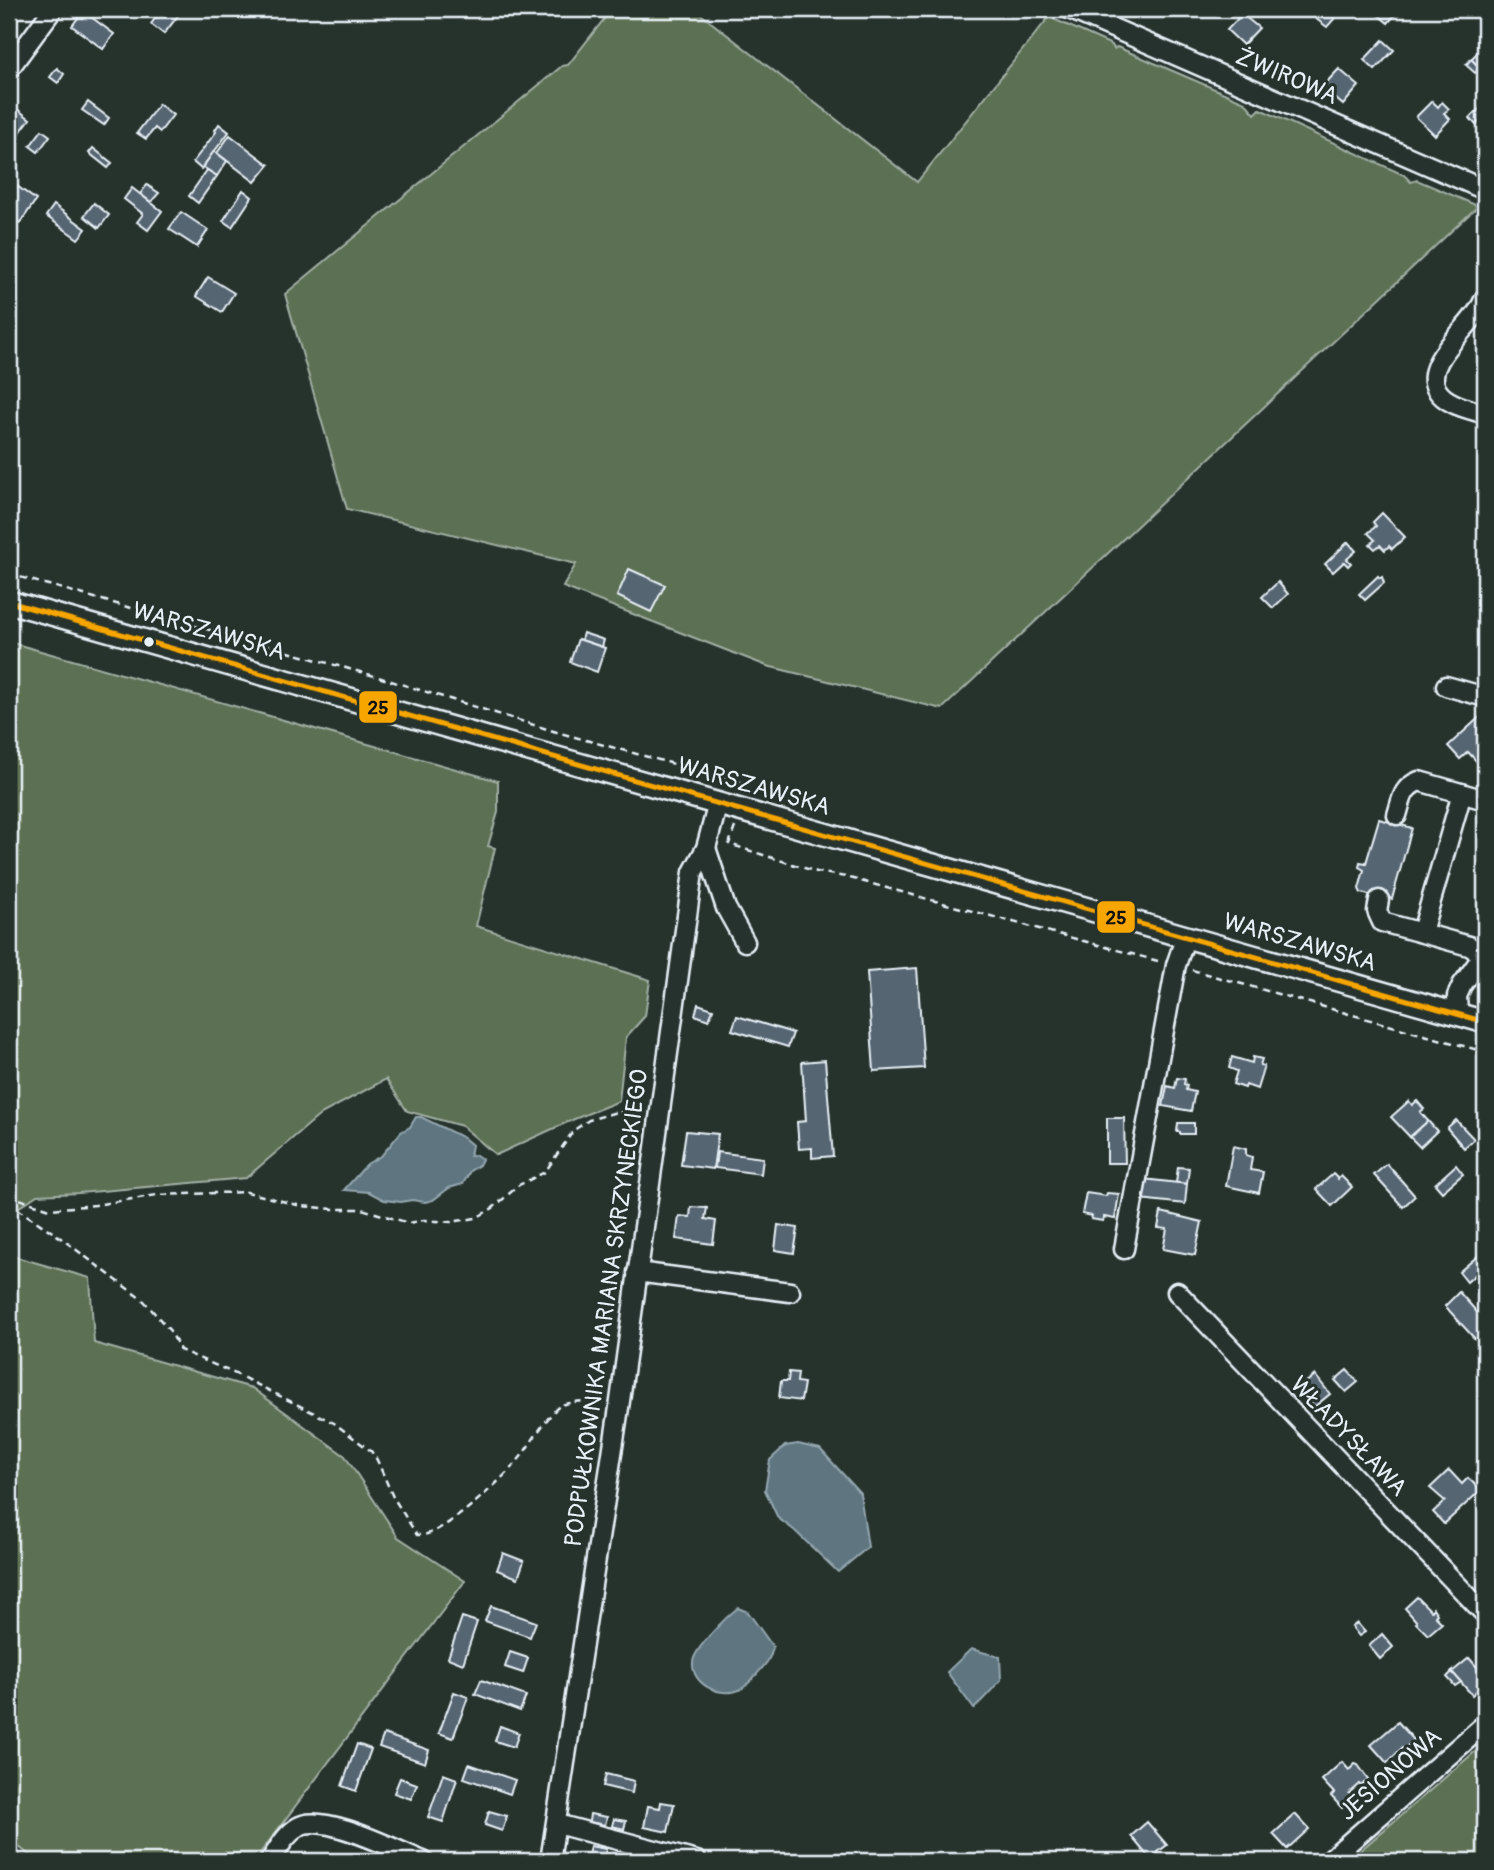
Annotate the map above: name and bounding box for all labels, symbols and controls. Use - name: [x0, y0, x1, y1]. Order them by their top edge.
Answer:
- street label: ŻWIROWA: [1231, 42, 1342, 111]
- street label: WARSZAWSKA: [129, 596, 289, 667]
- unlabelled marker: [142, 635, 156, 649]
- line badge: 25: [358, 690, 398, 724]
- text: 25: [368, 696, 388, 720]
- street label: WARSZAWSKA: [674, 751, 834, 822]
- line badge: 25: [1096, 900, 1136, 934]
- text: 25: [1106, 906, 1126, 930]
- street label: WARSZAWSKA: [1220, 907, 1380, 978]
- street label: PODPUŁKOWNIKA MARIANA SKRZYNECKIEGO: [559, 1067, 654, 1549]
- street label: WŁADYSŁAWA: [1284, 1370, 1413, 1502]
- street label: JESIONOWA: [1333, 1722, 1447, 1827]

